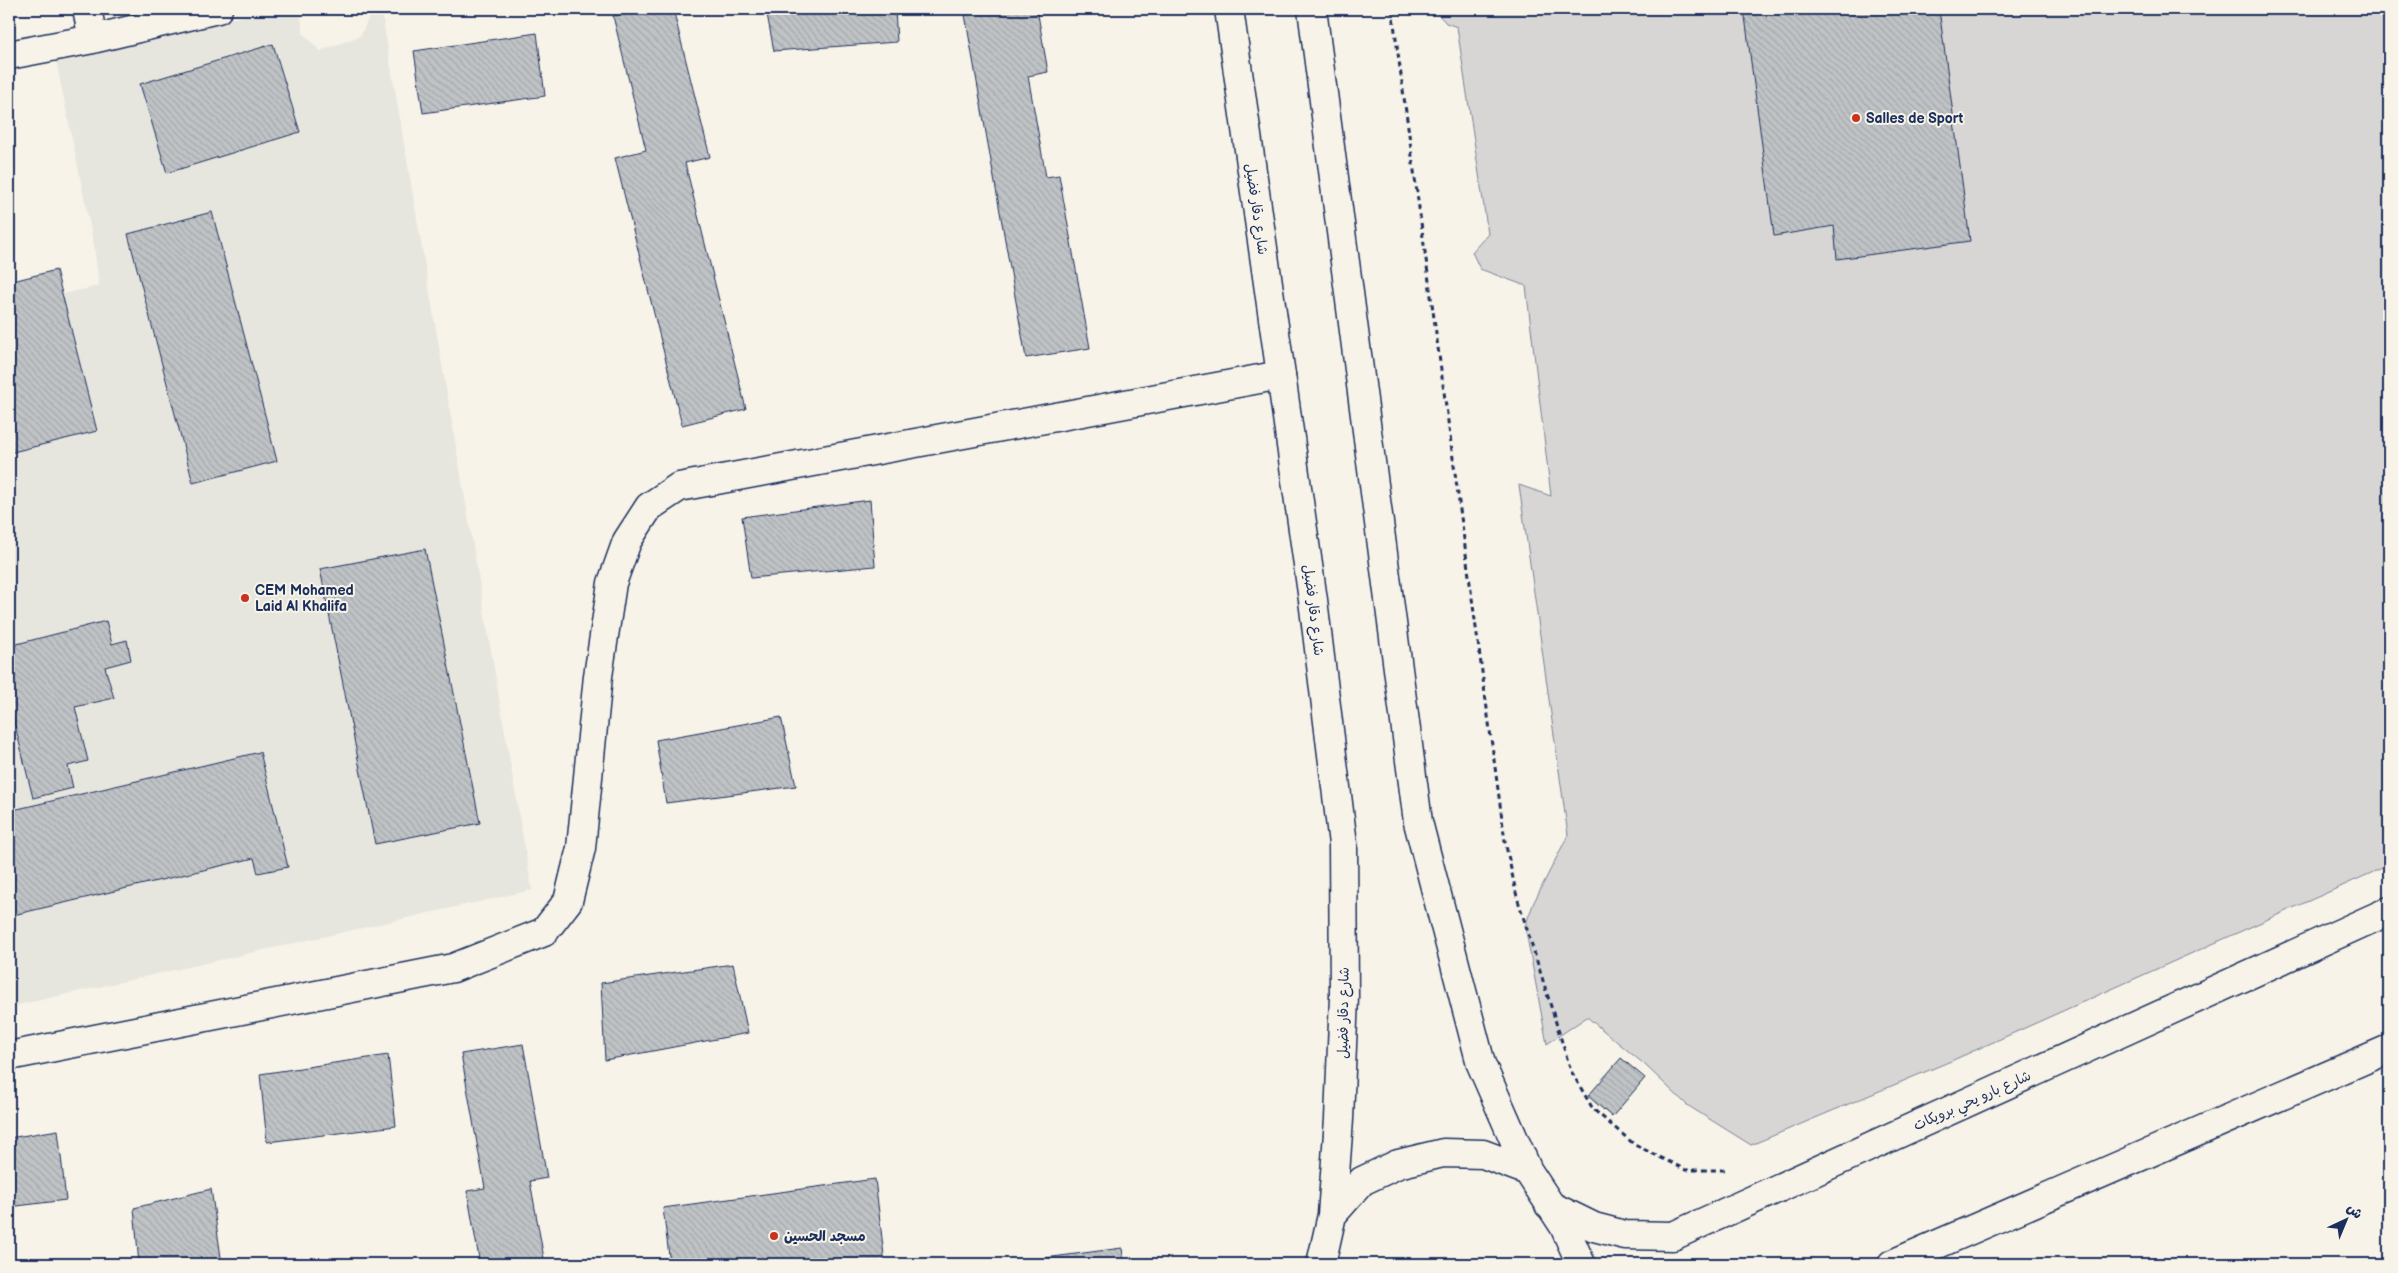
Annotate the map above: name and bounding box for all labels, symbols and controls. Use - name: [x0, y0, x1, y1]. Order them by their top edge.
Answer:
- place label: Salles de Sport: [1866, 110, 1964, 127]
- marker: Salles de Sport: [1850, 112, 1862, 124]
- street label: شارع دقار فضيل: [1241, 162, 1271, 256]
- street label: شارع دقار فضيل: [1298, 563, 1328, 657]
- place label: CEM Mohamed Laid Al Khalifa: [255, 582, 354, 615]
- marker: CEM Mohamed Laid Al Khalifa: [239, 592, 251, 604]
- street label: شارع دقار فضيل: [1334, 967, 1354, 1059]
- street label: شارع بارو يحي برويكات: [1911, 1067, 2035, 1138]
- north arrow: [2320, 1196, 2370, 1246]
- text: ش: [2343, 1200, 2366, 1222]
- place label: مسجد الحسين: [784, 1228, 866, 1245]
- marker: مسجد الحسين: [768, 1230, 780, 1242]

